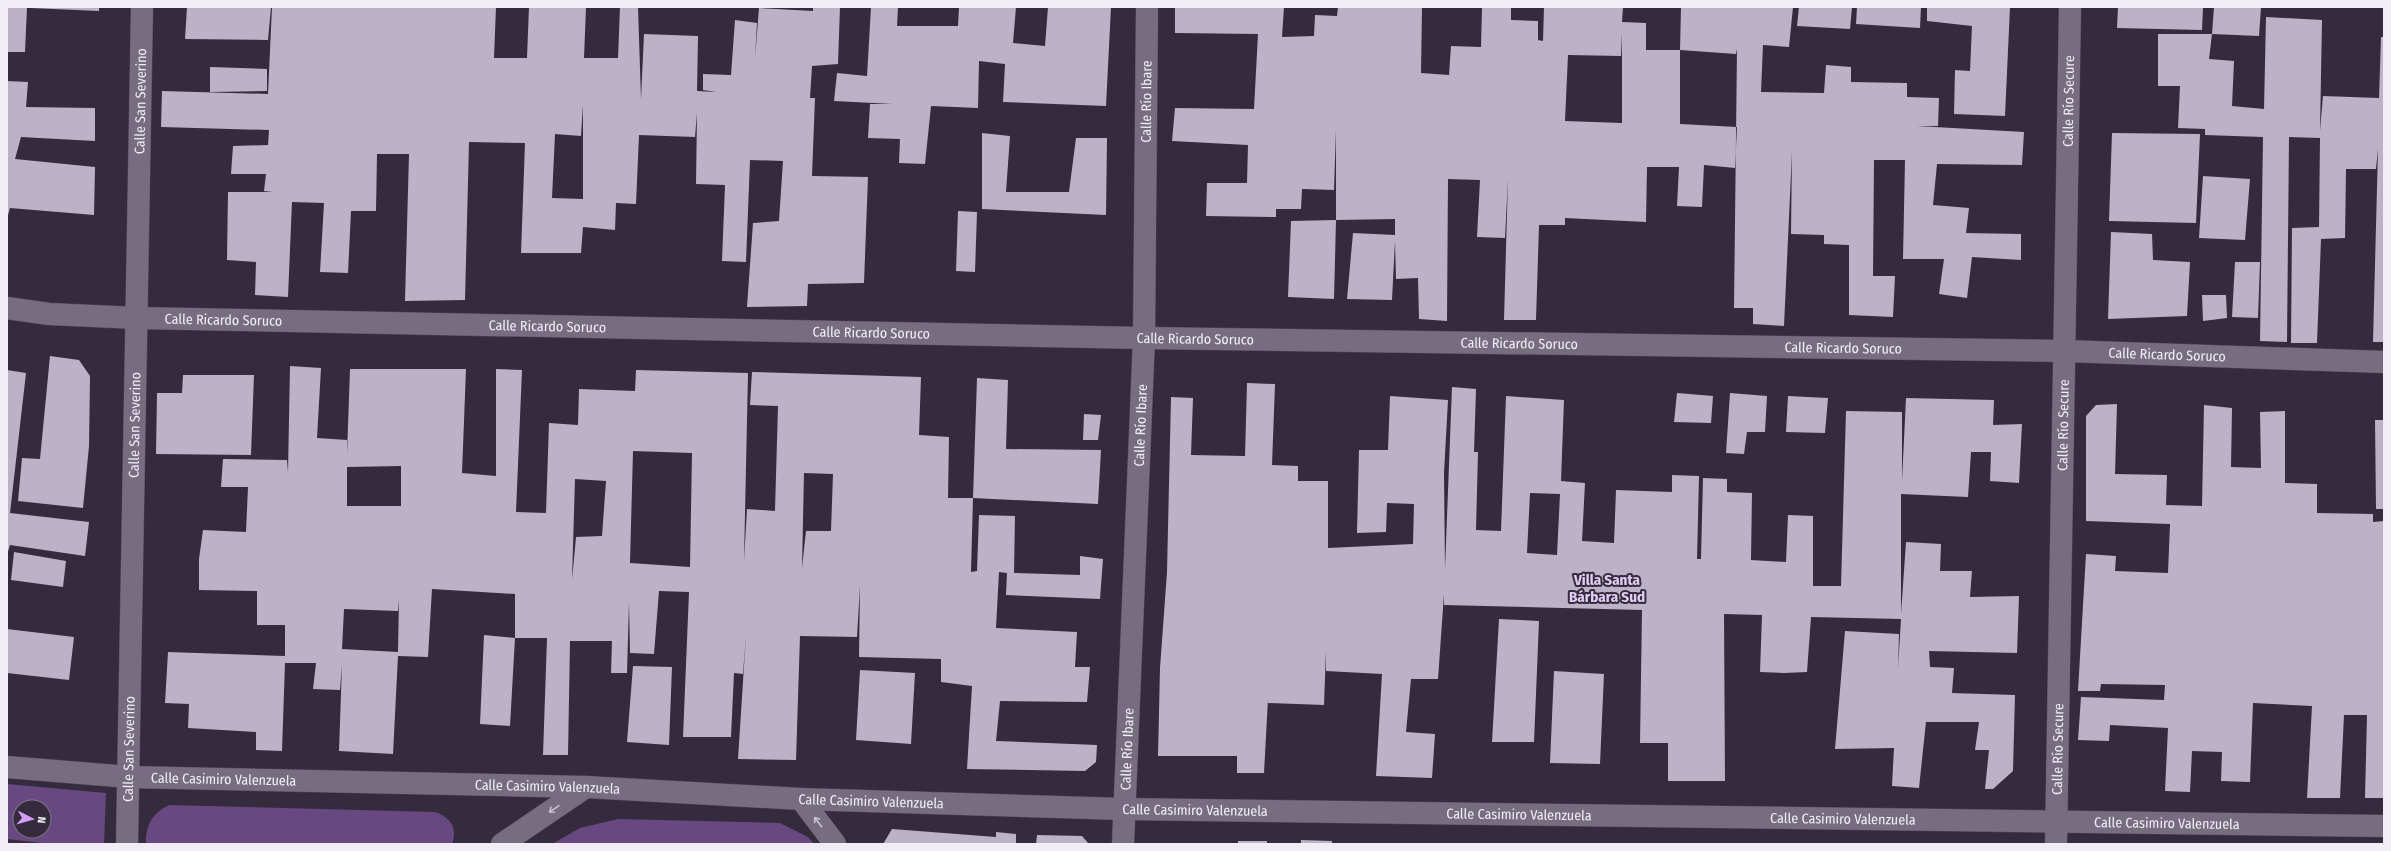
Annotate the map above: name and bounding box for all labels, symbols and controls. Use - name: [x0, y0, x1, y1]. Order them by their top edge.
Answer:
- street label: Calle San Severino: [131, 48, 150, 154]
- street label: Calle Río Secure: [2060, 55, 2078, 147]
- street label: Calle Río Ibare: [1138, 60, 1156, 143]
- street label: Calle Ricardo Soruco: [165, 311, 282, 330]
- street label: Calle Ricardo Soruco: [488, 317, 606, 336]
- street label: Calle Ricardo Soruco: [812, 323, 930, 343]
- street label: Calle Ricardo Soruco: [1136, 330, 1254, 349]
- street label: Calle Ricardo Soruco: [1460, 334, 1578, 353]
- street label: Calle Ricardo Soruco: [1784, 339, 1902, 358]
- street label: Calle Ricardo Soruco: [2108, 345, 2226, 366]
- street label: Calle San Severino: [126, 372, 144, 478]
- street label: Calle Río Secure: [2054, 379, 2073, 471]
- street label: Calle Río Ibare: [1131, 384, 1151, 467]
- district label: Villa Santa Bárbara Sud: [1569, 571, 1645, 606]
- street label: Calle San Severino: [120, 696, 139, 802]
- street label: Calle Río Secure: [2049, 703, 2067, 795]
- street label: Calle Río Ibare: [1117, 707, 1138, 791]
- street label: Calle Casimiro Valenzuela: [151, 769, 297, 790]
- street label: Calle Casimiro Valenzuela: [475, 777, 621, 798]
- street label: Calle Casimiro Valenzuela: [798, 791, 944, 812]
- north arrow: [12, 799, 52, 839]
- street label: Calle Casimiro Valenzuela: [1122, 801, 1268, 820]
- one-way arrow: [548, 805, 559, 813]
- street label: Calle Casimiro Valenzuela: [1446, 805, 1592, 824]
- street label: Calle Casimiro Valenzuela: [1770, 810, 1916, 829]
- street label: Calle Casimiro Valenzuela: [2094, 814, 2240, 833]
- text: N: [35, 816, 48, 824]
- one-way arrow: [814, 816, 822, 827]

